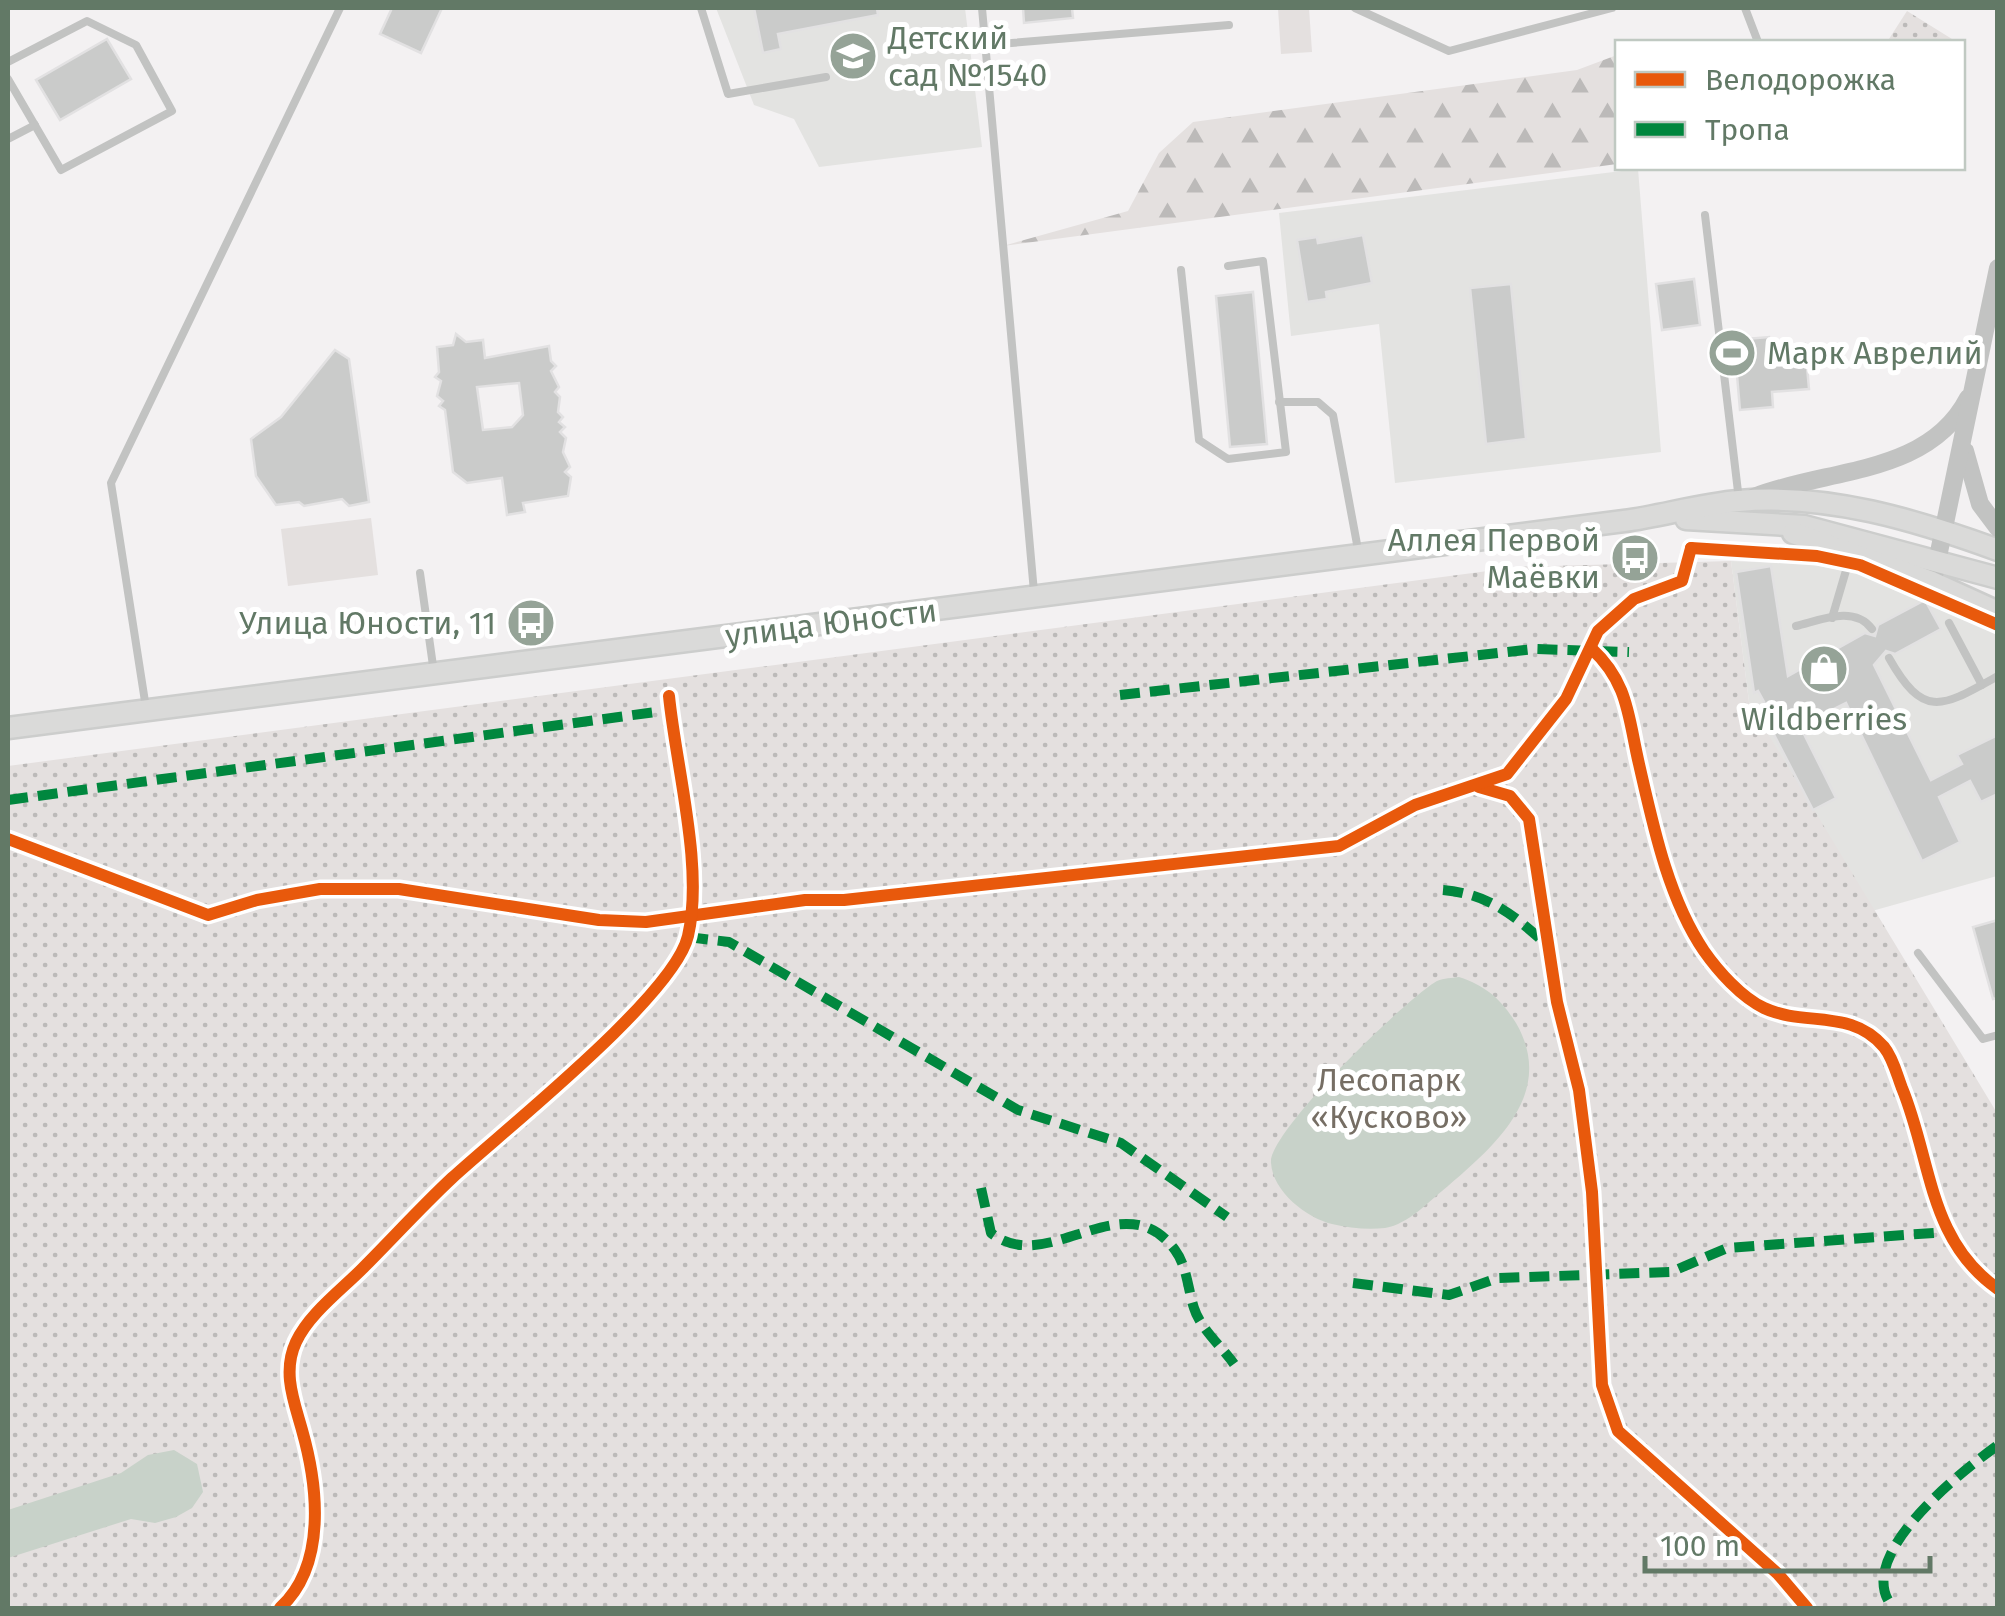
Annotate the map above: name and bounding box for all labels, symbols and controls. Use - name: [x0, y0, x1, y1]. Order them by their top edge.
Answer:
- place label: Детский сад №1540: [887, 19, 1047, 94]
- school or university icon: Детский сад №1540: [827, 30, 879, 82]
- legend: [1615, 40, 1965, 170]
- text: Велодорожка: [1705, 62, 1896, 98]
- text: Тропа: [1705, 112, 1790, 148]
- sports icon: Марк Аврелий: [1706, 327, 1758, 379]
- place label: Марк Аврелий: [1767, 334, 1983, 372]
- place label: Аллея Первой Маёвки: [1388, 521, 1600, 596]
- bus stop icon: Аллея Первой Маёвки: [1609, 532, 1661, 584]
- street label: улица Юности: [723, 591, 939, 655]
- bus stop icon: Улица Юности, 11: [505, 597, 557, 649]
- place label: Улица Юности, 11: [239, 604, 496, 642]
- shop icon: Wildberries: [1798, 643, 1850, 695]
- place label: Wildberries: [1741, 700, 1907, 738]
- park label: Лесопарк «Кусково»: [1311, 1061, 1467, 1136]
- scale bar: [1645, 1511, 1930, 1573]
- text: 100 m: [1660, 1528, 1740, 1564]

